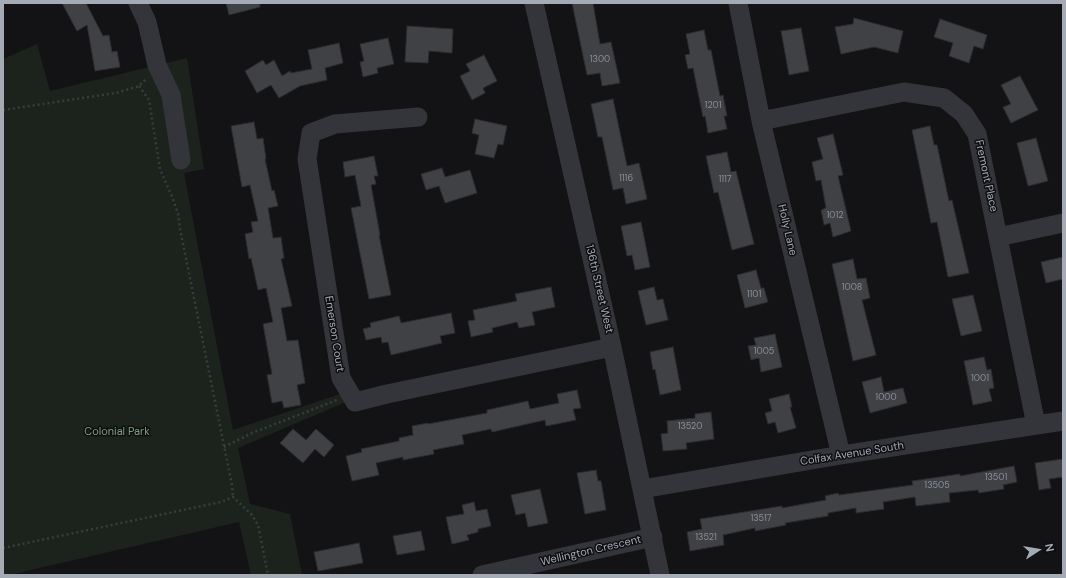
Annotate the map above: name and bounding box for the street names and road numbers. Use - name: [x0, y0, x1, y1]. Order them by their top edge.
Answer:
- street label: Fremont Place: [972, 139, 1000, 213]
- street label: Holly Lane: [775, 203, 799, 257]
- street label: 136th Street West: [582, 243, 616, 335]
- street label: Emerson Court: [321, 295, 347, 373]
- street label: Colfax Avenue South: [799, 439, 905, 469]
- street label: Wellington Crescent: [539, 533, 643, 569]

